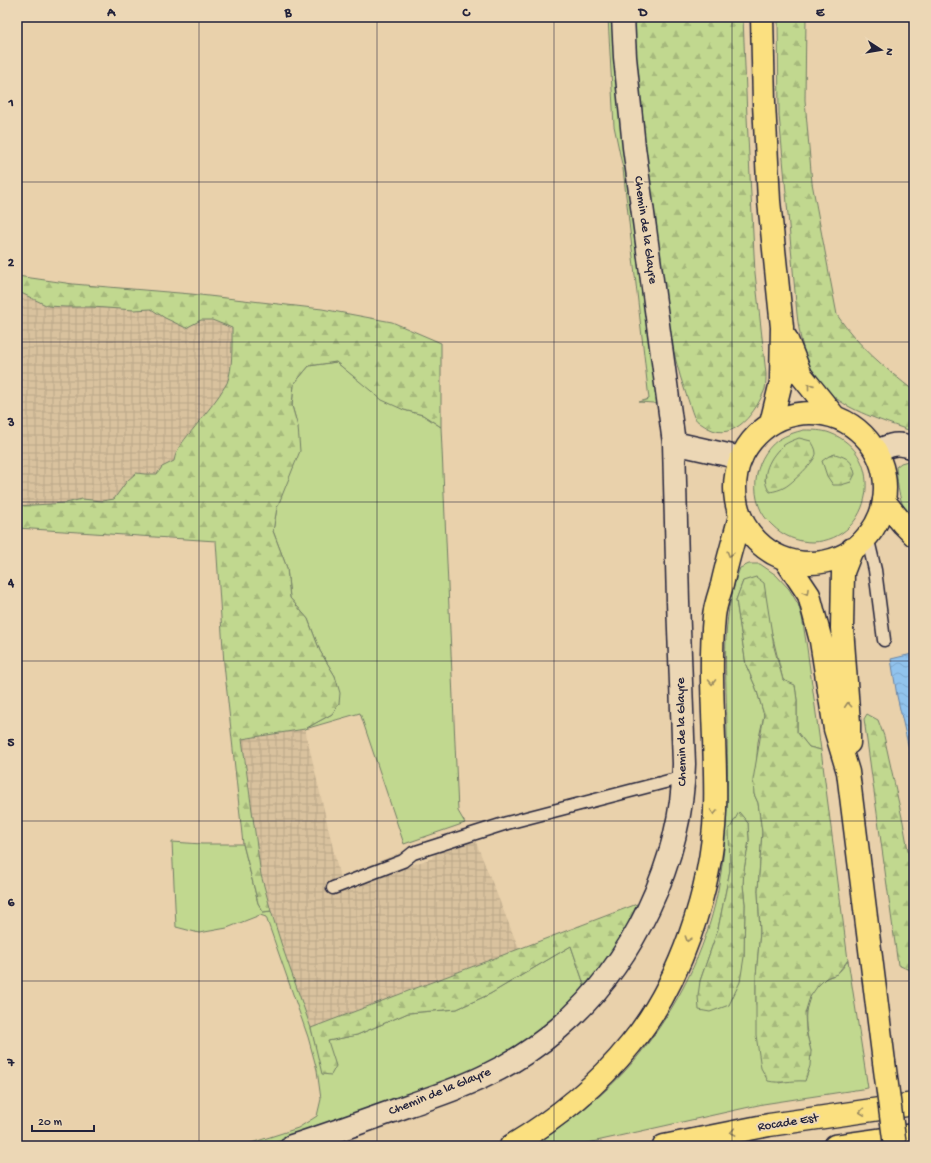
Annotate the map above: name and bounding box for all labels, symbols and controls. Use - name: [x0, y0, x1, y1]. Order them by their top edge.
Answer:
- text: A: [106, 6, 116, 21]
- text: B: [284, 6, 293, 21]
- text: C: [461, 6, 471, 21]
- text: D: [638, 6, 648, 21]
- text: E: [816, 6, 825, 21]
- north arrow: [861, 30, 901, 70]
- text: N: [882, 47, 895, 56]
- text: 1: [7, 96, 14, 111]
- street label: Chemin de la Glayre: [630, 175, 660, 285]
- text: 2: [8, 256, 15, 271]
- one-way arrow: [807, 383, 814, 390]
- text: 3: [7, 416, 15, 431]
- one-way arrow: [726, 550, 735, 557]
- text: 4: [7, 576, 15, 591]
- one-way arrow: [801, 588, 808, 595]
- street label: Chemin de la Glayre: [674, 677, 690, 786]
- one-way arrow: [708, 679, 716, 685]
- one-way arrow: [843, 702, 852, 708]
- text: 5: [8, 736, 15, 751]
- one-way arrow: [710, 809, 719, 815]
- text: 6: [8, 896, 15, 911]
- one-way arrow: [684, 935, 693, 942]
- text: 7: [7, 1056, 16, 1071]
- street label: Chemin de la Glayre: [387, 1065, 493, 1119]
- scale bar: [32, 1107, 94, 1133]
- one-way arrow: [858, 1107, 865, 1115]
- street label: Rocade Est: [757, 1111, 821, 1135]
- text: 20 m: [38, 1116, 63, 1130]
- one-way arrow: [730, 1127, 736, 1136]

